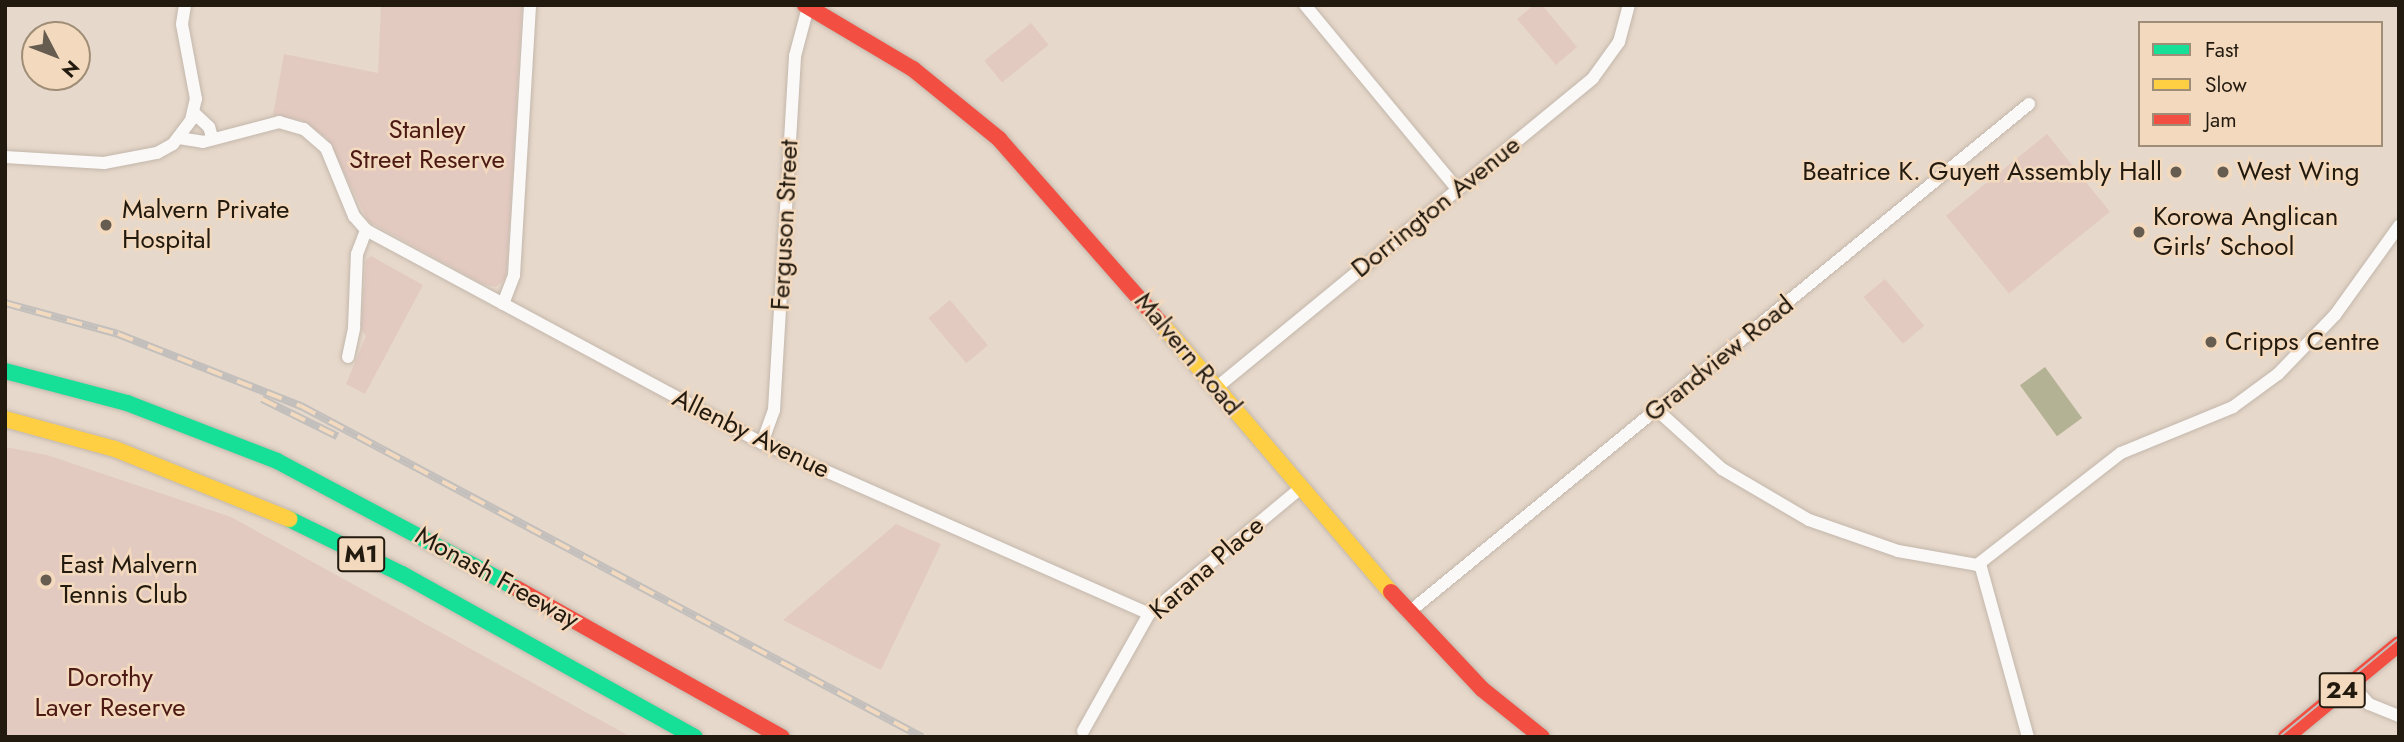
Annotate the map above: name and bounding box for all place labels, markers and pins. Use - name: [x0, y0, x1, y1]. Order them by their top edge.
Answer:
- place label: Beatrice K. Guyett Assembly Hall: [1802, 156, 2162, 188]
- place label: West Wing: [2237, 156, 2360, 188]
- marker: Beatrice K. Guyett Assembly Hall: [2168, 164, 2184, 180]
- marker: West Wing: [2215, 164, 2231, 180]
- place label: Malvern Private Hospital: [122, 194, 289, 256]
- place label: Korowa Anglican Girls' School: [2153, 201, 2338, 262]
- marker: Malvern Private Hospital: [96, 215, 116, 235]
- marker: Korowa Anglican Girls' School: [2131, 224, 2147, 240]
- place label: Cripps Centre: [2225, 326, 2379, 358]
- marker: Cripps Centre: [2203, 334, 2219, 350]
- place label: East Malvern Tennis Club: [60, 549, 198, 610]
- marker: East Malvern Tennis Club: [38, 572, 54, 588]

